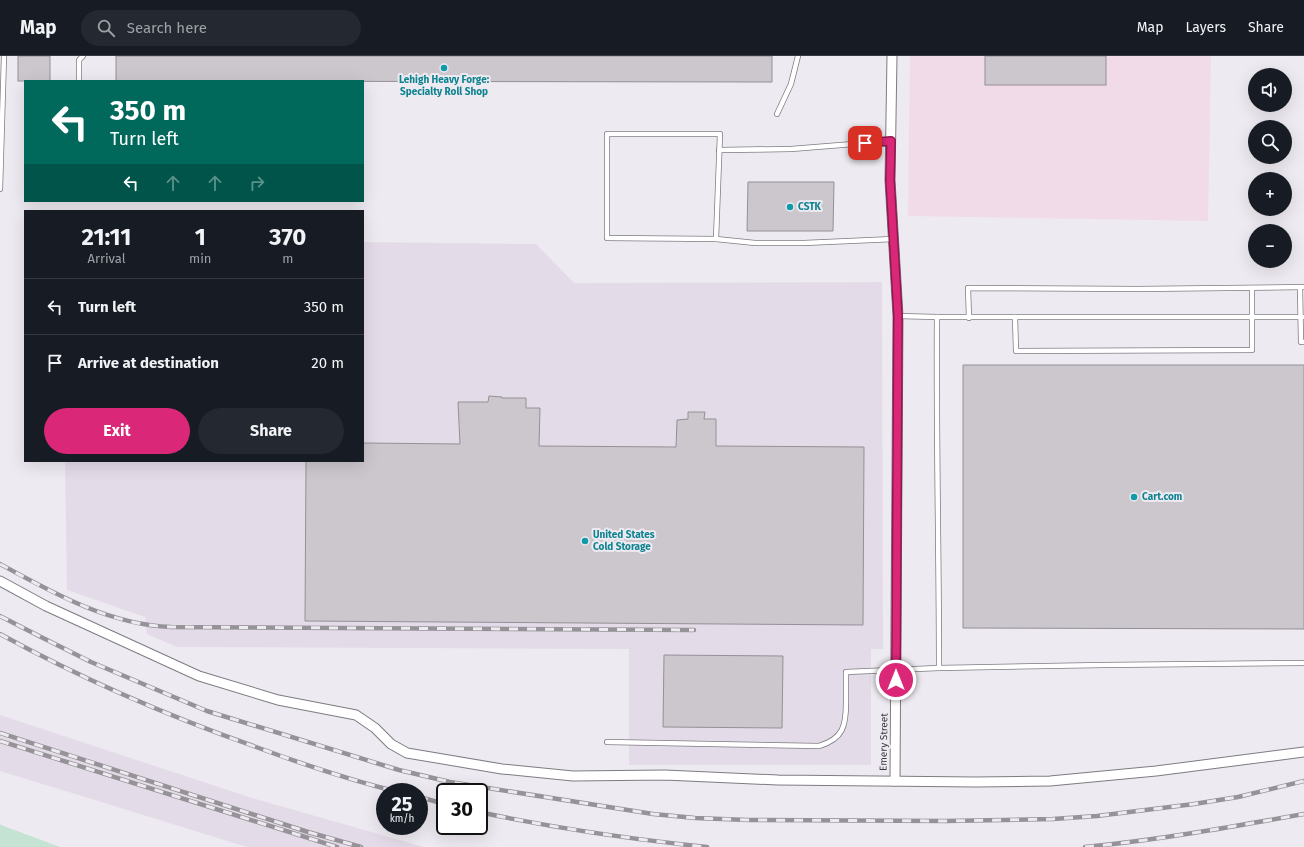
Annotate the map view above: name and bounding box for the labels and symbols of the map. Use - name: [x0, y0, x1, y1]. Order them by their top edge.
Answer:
- marker: Lehigh Heavy Forge: Specialty Roll Shop: [439, 63, 449, 73]
- place label: Lehigh Heavy Forge: Specialty Roll Shop: [399, 74, 490, 98]
- pin: [848, 126, 882, 160]
- place label: CSTK: [798, 201, 822, 213]
- marker: CSTK: [785, 202, 795, 212]
- place label: Cart.com: [1142, 491, 1182, 503]
- marker: Cart.com: [1129, 492, 1139, 502]
- place label: United States Cold Storage: [593, 529, 655, 553]
- marker: United States Cold Storage: [580, 536, 590, 546]
- position arrow: [875, 659, 917, 701]
- street label: Emery Street: [877, 713, 891, 771]
- speed limit sign: 30: [436, 783, 488, 835]

